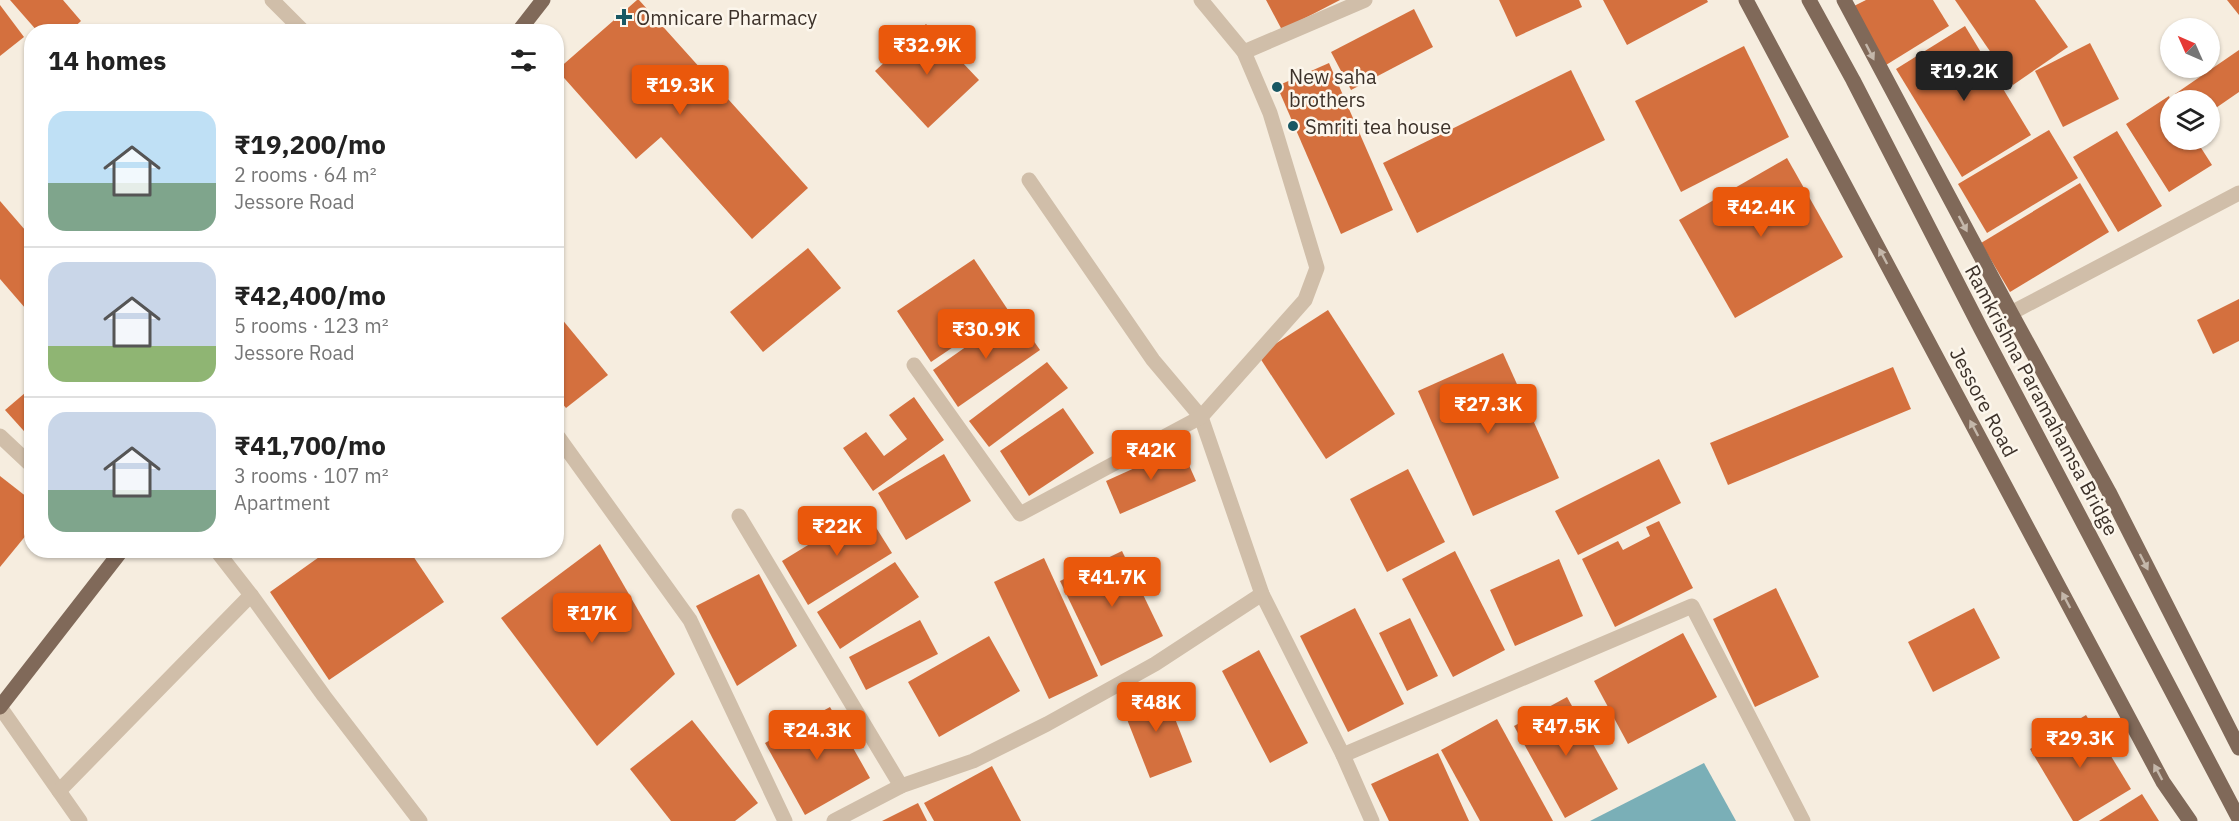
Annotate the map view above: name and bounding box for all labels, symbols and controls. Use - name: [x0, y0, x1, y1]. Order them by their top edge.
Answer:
- place label: Omnicare Pharmacy: [636, 4, 817, 31]
- marker: Omnicare Pharmacy: [617, 10, 631, 24]
- north arrow: [2160, 18, 2220, 78]
- map controls: [2160, 18, 2220, 150]
- pin: ₹32.9K: [878, 25, 976, 76]
- text: ₹32.9K: [893, 31, 961, 58]
- text: 14 homes: [48, 43, 166, 77]
- icon: filters: [507, 44, 540, 77]
- one-way arrow: [1865, 44, 1875, 61]
- pin: ₹19.2K: [1915, 51, 2013, 102]
- text: ₹19.2K: [1930, 57, 1998, 84]
- place label: New saha brothers: [1289, 63, 1377, 113]
- pin: ₹19.3K: [631, 65, 729, 116]
- text: ₹19.3K: [646, 71, 714, 98]
- marker: New saha brothers: [1270, 80, 1284, 94]
- button: layers: [2160, 90, 2220, 150]
- place label: Smriti tea house: [1305, 113, 1451, 140]
- marker: Smriti tea house: [1286, 119, 1300, 133]
- text: ₹19,200/mo: [234, 127, 386, 161]
- icon: home: [96, 135, 168, 207]
- text: 2 rooms · 64 m²: [234, 161, 377, 188]
- pin: ₹42.4K: [1712, 187, 1810, 238]
- text: Jessore Road: [234, 188, 355, 215]
- text: ₹42.4K: [1727, 193, 1795, 220]
- one-way arrow: [1958, 216, 1968, 233]
- one-way arrow: [1878, 247, 1888, 265]
- street label: Ramkrishna Paramahamsa Bridge: [1959, 260, 2125, 540]
- text: ₹42,400/mo: [234, 278, 386, 312]
- icon: home: [96, 286, 168, 358]
- pin: ₹30.9K: [937, 309, 1035, 360]
- text: 5 rooms · 123 m²: [234, 312, 389, 339]
- text: ₹30.9K: [952, 315, 1020, 342]
- text: Jessore Road: [234, 339, 355, 366]
- street label: Jessore Road: [1944, 342, 2024, 462]
- pin: ₹27.3K: [1439, 384, 1537, 435]
- text: ₹27.3K: [1454, 390, 1522, 417]
- one-way arrow: [1969, 420, 1979, 437]
- text: ₹41,700/mo: [234, 428, 386, 462]
- pin: ₹42K: [1115, 430, 1187, 481]
- icon: home: [96, 436, 168, 508]
- text: ₹42K: [1126, 436, 1176, 463]
- text: 3 rooms · 107 m²: [234, 462, 389, 489]
- text: Apartment: [234, 489, 330, 516]
- pin: ₹22K: [801, 506, 873, 557]
- text: ₹22K: [812, 512, 862, 539]
- one-way arrow: [2140, 554, 2149, 571]
- pin: ₹41.7K: [1063, 557, 1161, 608]
- text: ₹41.7K: [1078, 563, 1146, 590]
- one-way arrow: [2061, 592, 2071, 609]
- pin: ₹17K: [556, 593, 628, 644]
- text: ₹17K: [567, 599, 617, 626]
- pin: ₹48K: [1120, 682, 1192, 733]
- text: ₹48K: [1131, 688, 1181, 715]
- pin: ₹47.5K: [1517, 706, 1615, 757]
- pin: ₹24.3K: [768, 710, 866, 761]
- text: ₹47.5K: [1532, 712, 1600, 739]
- text: ₹24.3K: [783, 716, 851, 743]
- pin: ₹29.3K: [2031, 718, 2129, 769]
- text: ₹29.3K: [2046, 724, 2114, 751]
- one-way arrow: [2153, 764, 2163, 781]

